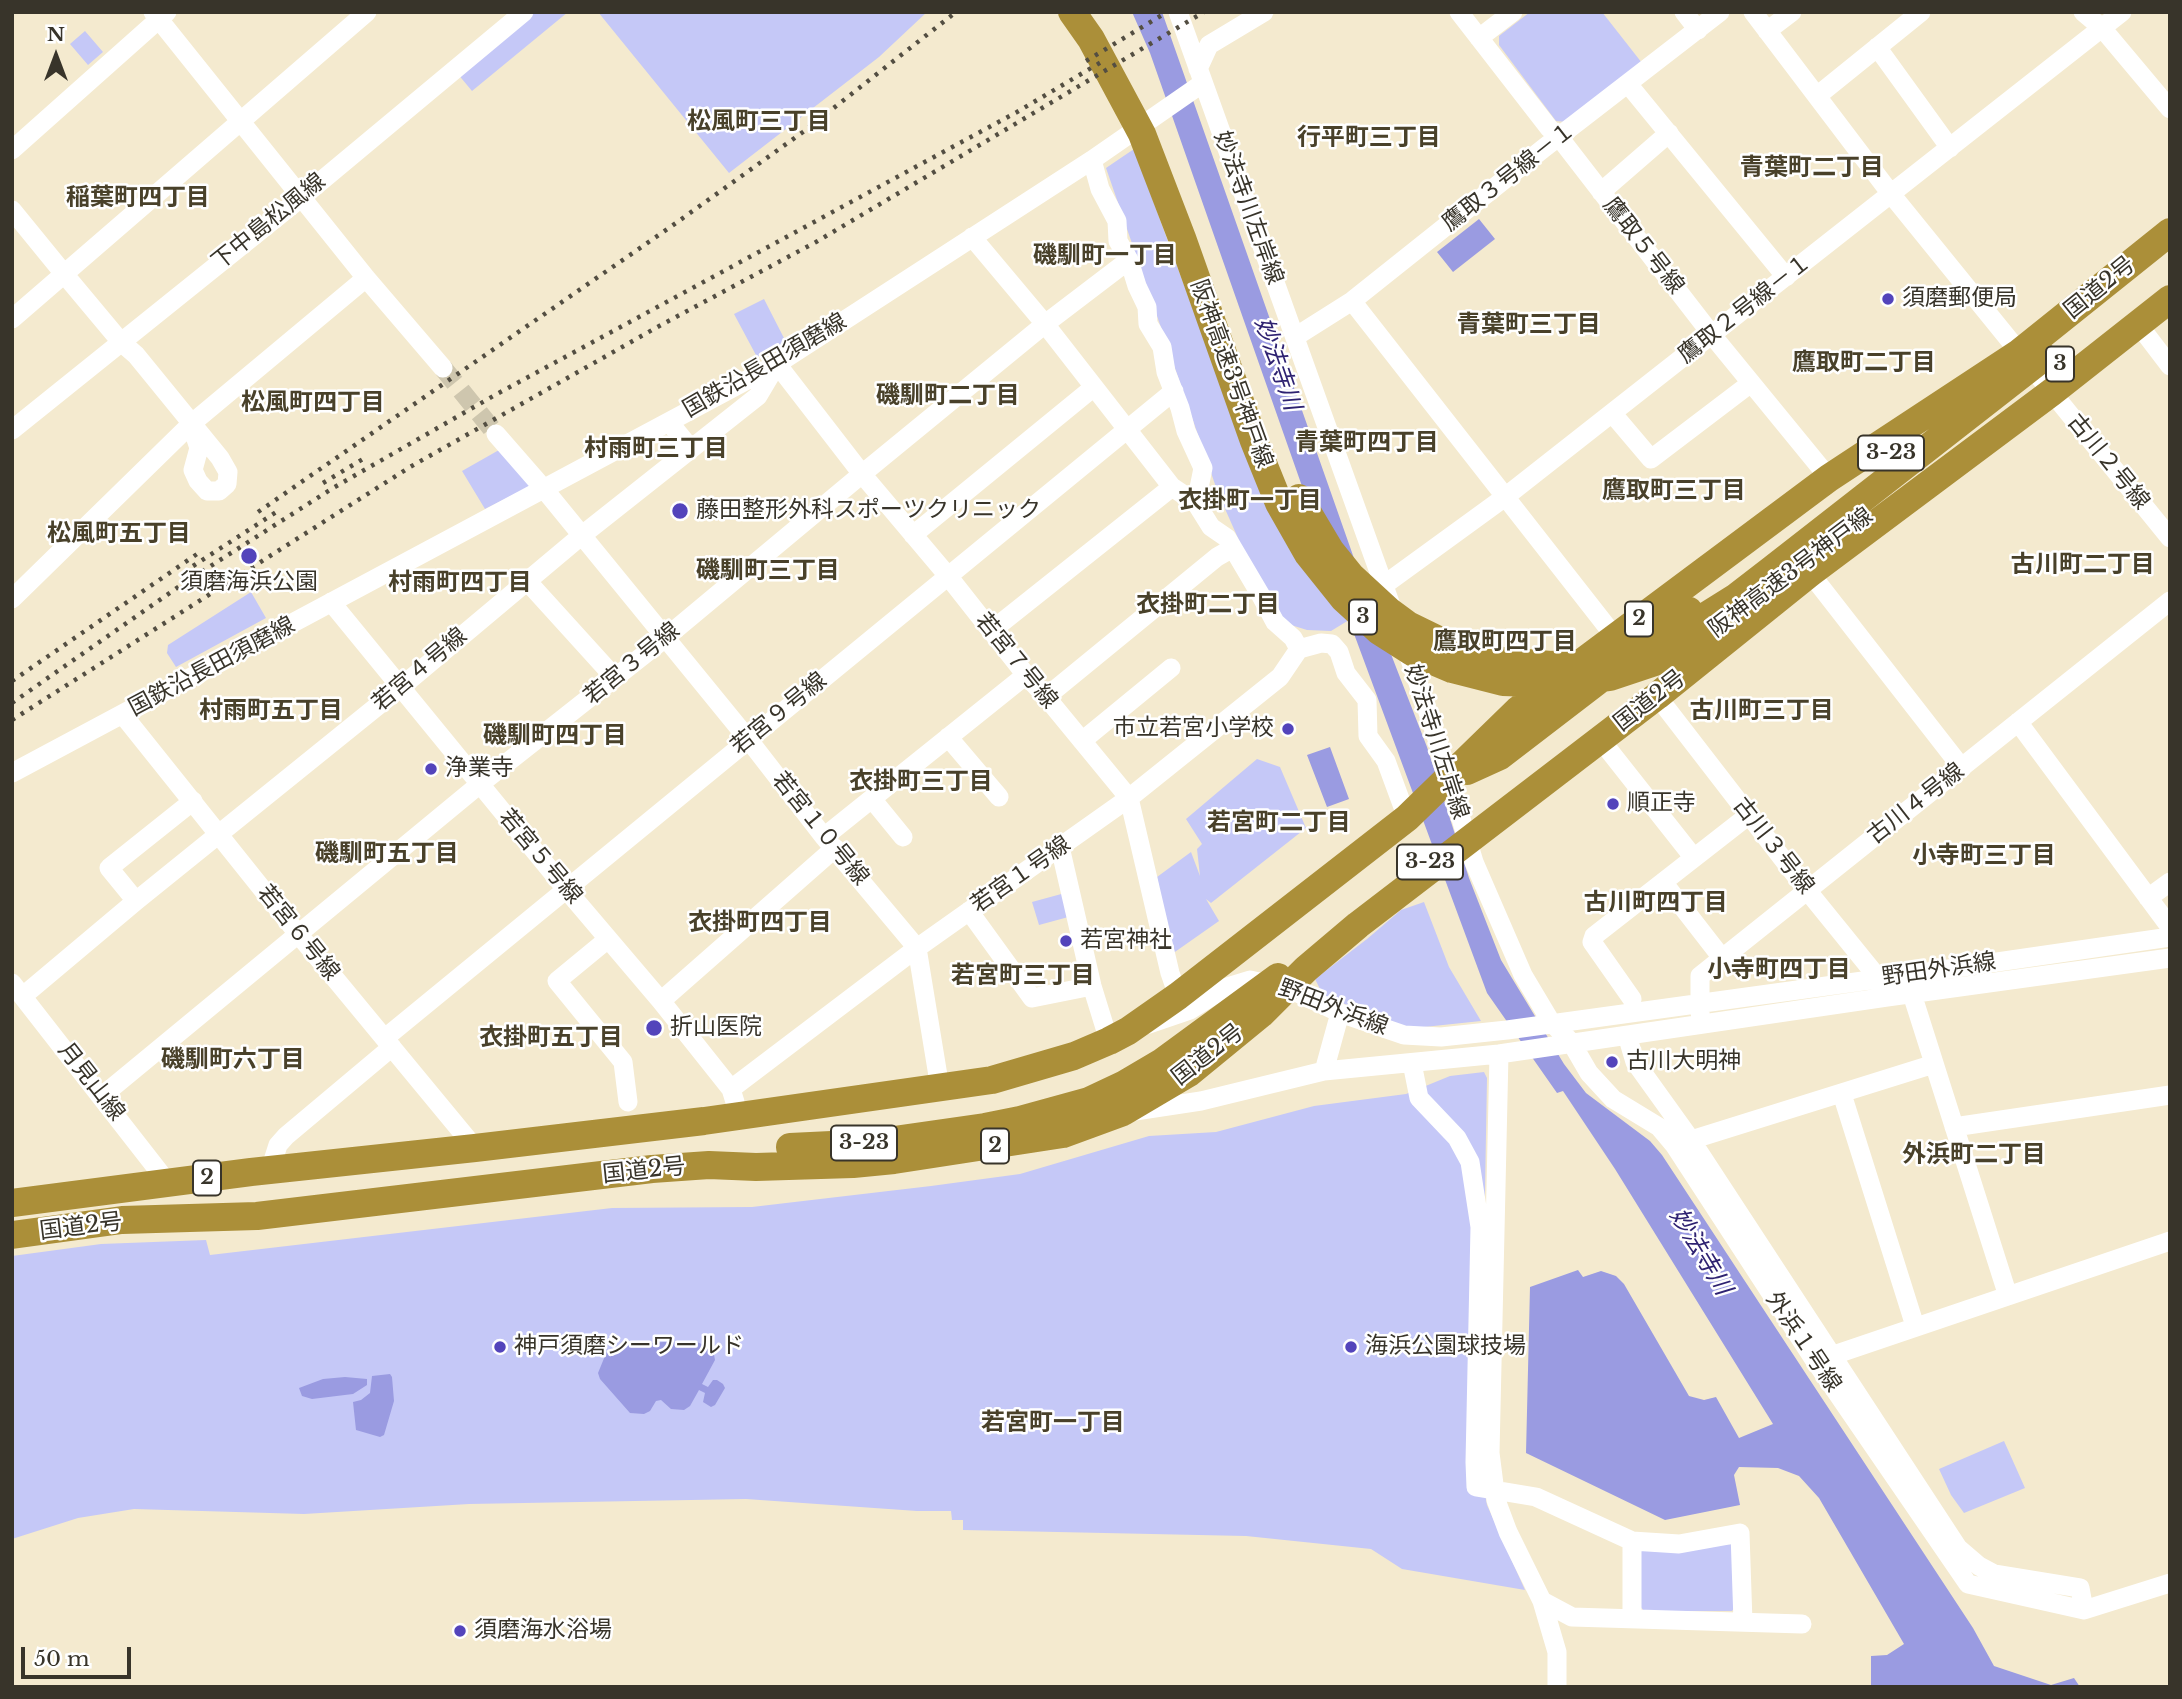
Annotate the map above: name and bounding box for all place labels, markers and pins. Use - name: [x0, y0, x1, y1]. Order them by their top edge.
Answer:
- place label: 須磨郵便局: [1902, 285, 2017, 313]
- marker: 須磨郵便局: [1880, 291, 1896, 307]
- place label: 藤田整形外科スポーツクリニック: [696, 497, 1041, 525]
- marker: 藤田整形外科スポーツクリニック: [670, 501, 690, 521]
- marker: 須磨海浜公園: [239, 546, 259, 566]
- place label: 須磨海浜公園: [180, 569, 318, 597]
- place label: 市立若宮小学校: [1113, 715, 1274, 743]
- marker: 市立若宮小学校: [1280, 721, 1296, 737]
- place label: 浄業寺: [445, 755, 514, 783]
- marker: 浄業寺: [423, 761, 439, 777]
- place label: 順正寺: [1627, 790, 1696, 818]
- marker: 順正寺: [1605, 796, 1621, 812]
- place label: 若宮神社: [1080, 927, 1172, 955]
- marker: 若宮神社: [1058, 933, 1074, 949]
- place label: 折山医院: [670, 1014, 762, 1042]
- marker: 折山医院: [644, 1018, 664, 1038]
- place label: 古川大明神: [1626, 1048, 1741, 1076]
- marker: 古川大明神: [1604, 1054, 1620, 1070]
- place label: 神戸須磨シーワールド: [514, 1333, 744, 1361]
- place label: 海浜公園球技場: [1365, 1333, 1526, 1361]
- marker: 神戸須磨シーワールド: [492, 1339, 508, 1355]
- marker: 海浜公園球技場: [1343, 1339, 1359, 1355]
- place label: 須磨海水浴場: [474, 1617, 612, 1645]
- marker: 須磨海水浴場: [452, 1623, 468, 1639]

